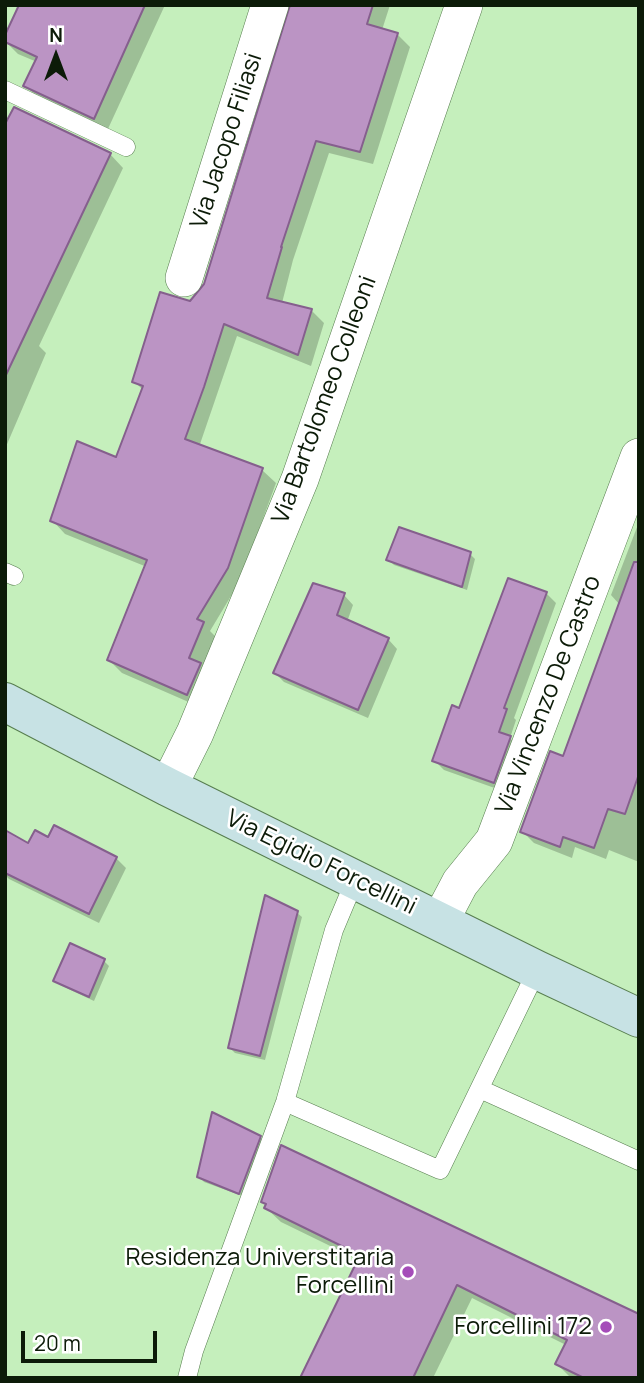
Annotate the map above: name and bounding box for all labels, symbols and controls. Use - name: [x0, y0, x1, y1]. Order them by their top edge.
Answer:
- north arrow: [21, 21, 91, 91]
- text: N: [49, 22, 63, 48]
- street label: Via Jacopo Filiasi: [185, 50, 269, 232]
- street label: Via Bartolomeo Colleoni: [267, 272, 383, 528]
- street label: Via Vincenzo De Castro: [490, 572, 608, 818]
- street label: Via Egidio Forcellini: [221, 804, 421, 922]
- place label: Residenza Universtitaria Forcellini: [125, 1244, 394, 1300]
- marker: Residenza Universtitaria Forcellini: [400, 1264, 416, 1280]
- place label: Forcellini 172: [454, 1313, 592, 1341]
- scale bar: [24, 1316, 161, 1360]
- marker: Forcellini 172: [598, 1319, 614, 1335]
- text: 20 m: [34, 1329, 81, 1357]

